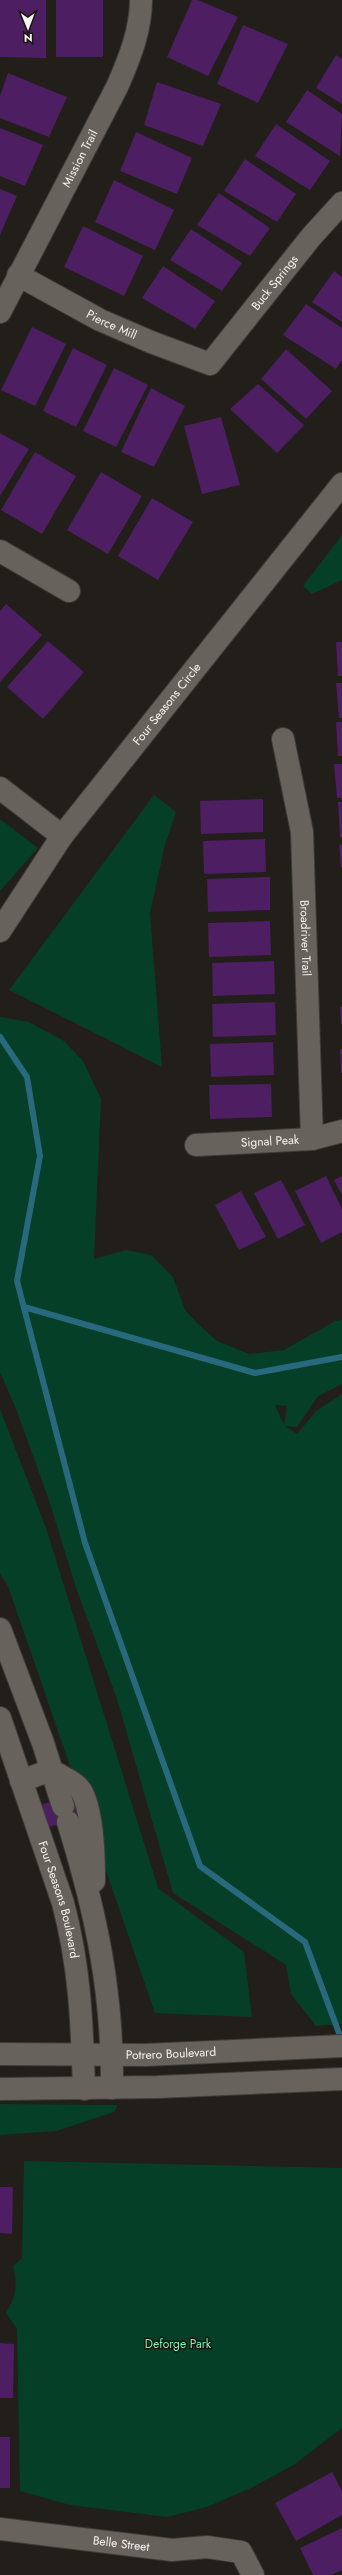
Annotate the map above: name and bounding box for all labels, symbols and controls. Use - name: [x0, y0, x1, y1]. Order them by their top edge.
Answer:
- north arrow: [8, 8, 48, 48]
- text: N: [24, 30, 33, 46]
- street label: Mission Trail: [57, 127, 102, 190]
- street label: Buck Springs: [247, 251, 302, 314]
- street label: Pierce Mill: [83, 305, 140, 344]
- street label: Four Seasons Circle: [128, 659, 205, 749]
- street label: Broadriver Trail: [295, 899, 316, 977]
- street label: Signal Peak: [240, 1131, 300, 1152]
- street label: Four Seasons Boulevard: [33, 1838, 83, 1959]
- street label: Potrero Boulevard: [126, 2043, 216, 2064]
- park label: Deforge Park: [145, 2335, 212, 2353]
- street label: Belle Street: [92, 2531, 151, 2556]

